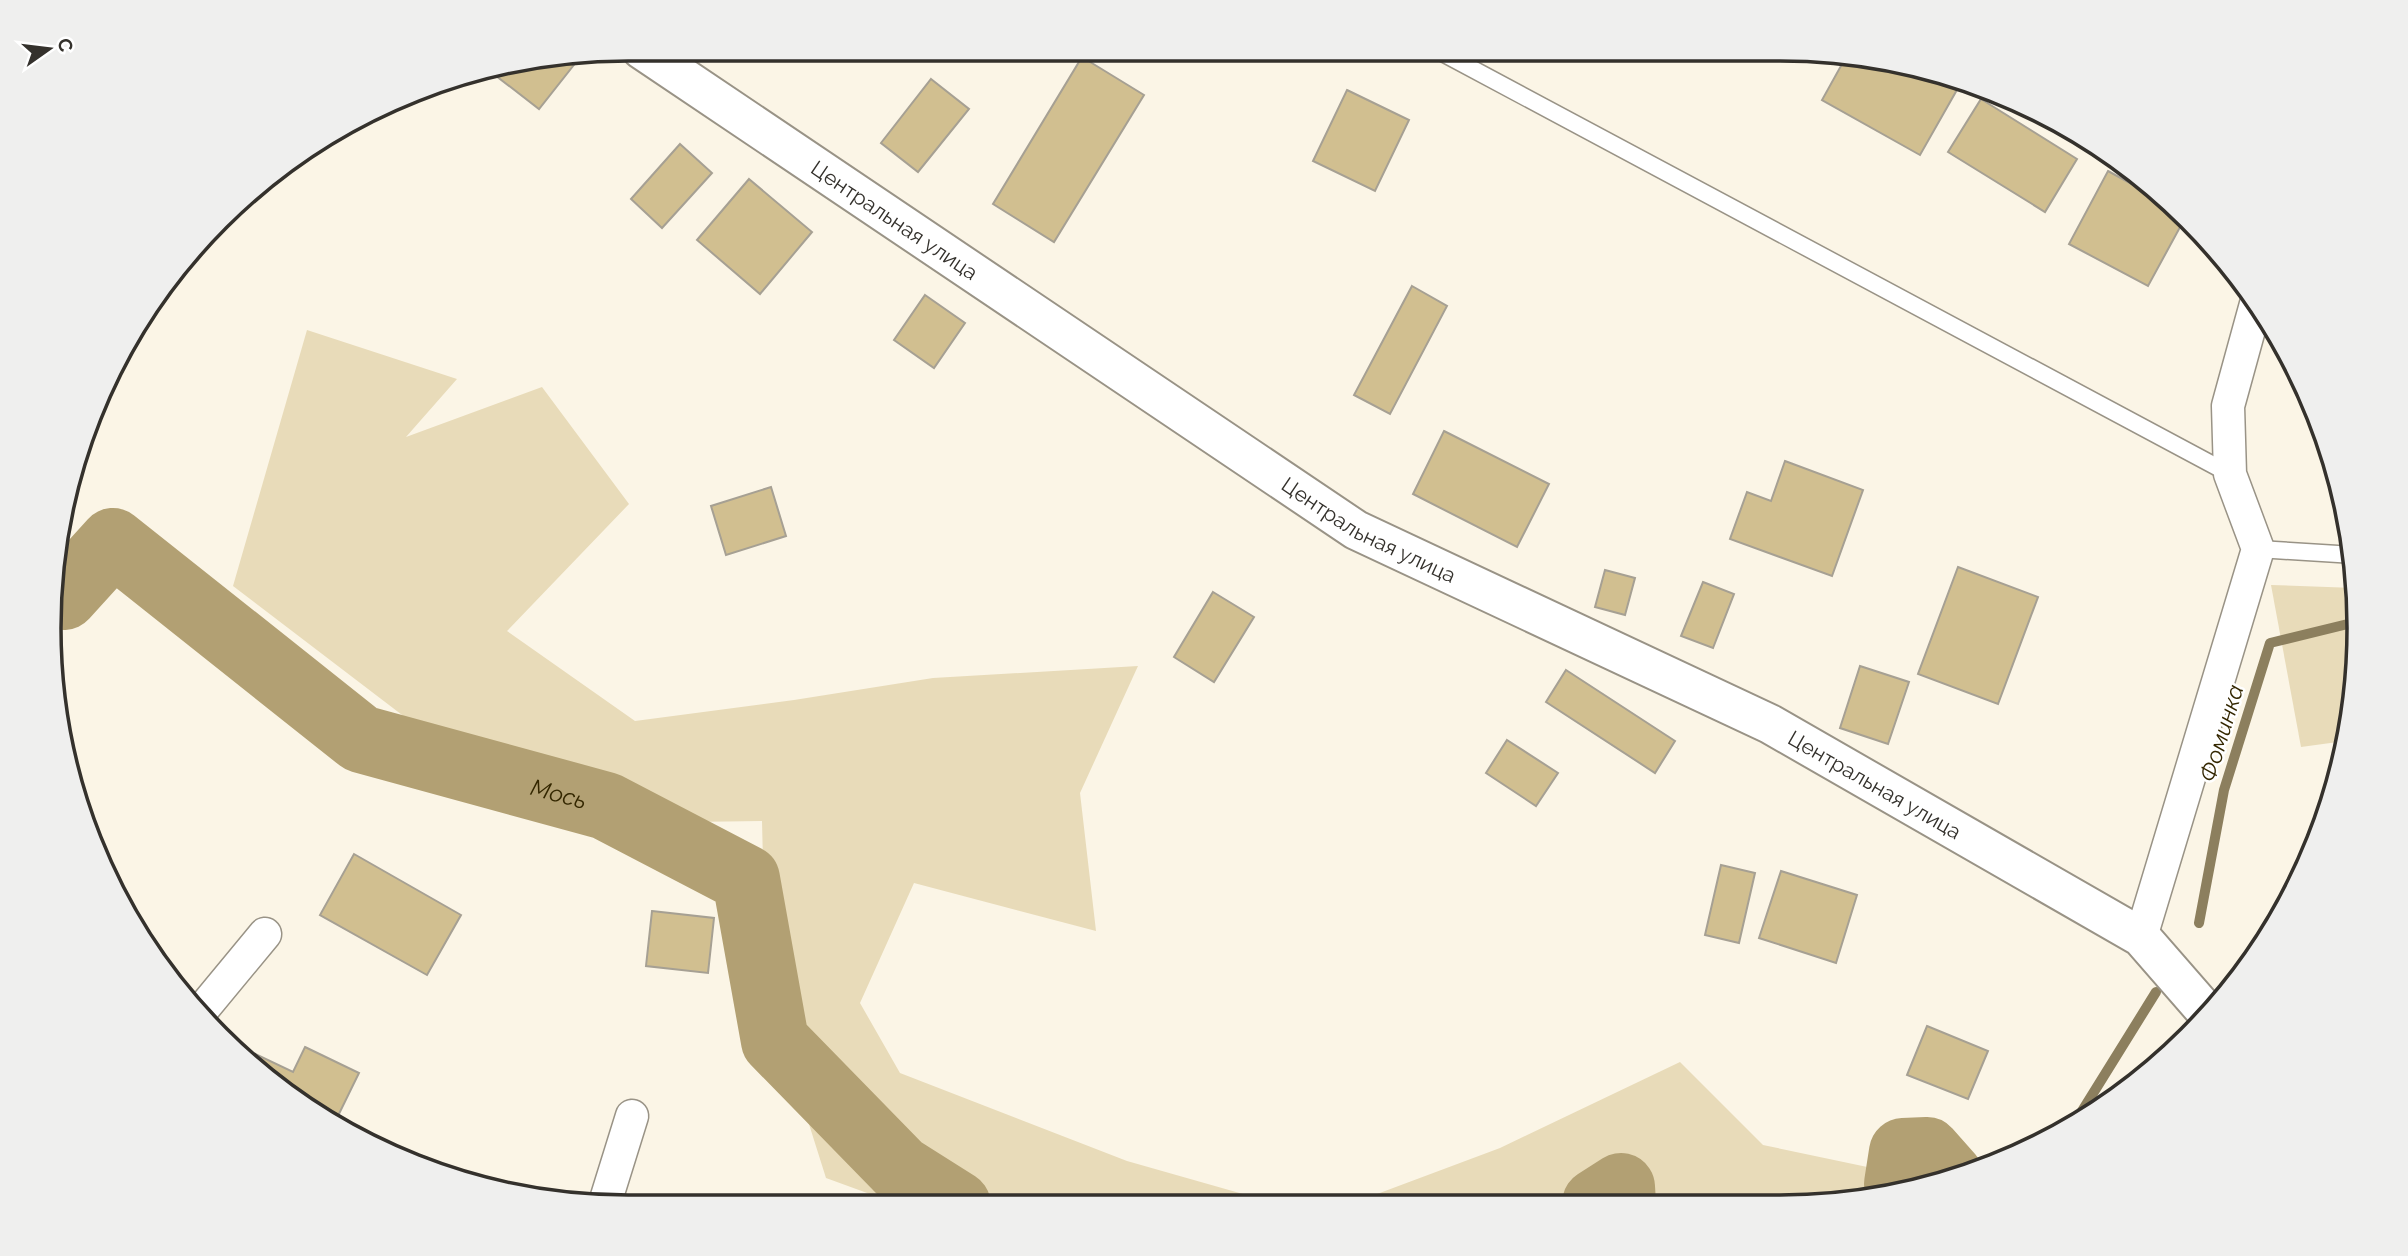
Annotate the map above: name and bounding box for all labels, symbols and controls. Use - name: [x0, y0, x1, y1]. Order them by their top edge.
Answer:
- north arrow: [14, 14, 84, 84]
- text: С: [53, 36, 78, 54]
- street label: Центральная улица: [807, 155, 983, 285]
- street label: Центральная улица: [1277, 471, 1460, 588]
- water label: Фоминка: [2193, 681, 2249, 785]
- street label: Центральная улица: [1784, 725, 1966, 844]
- water label: Мось: [528, 773, 590, 814]

